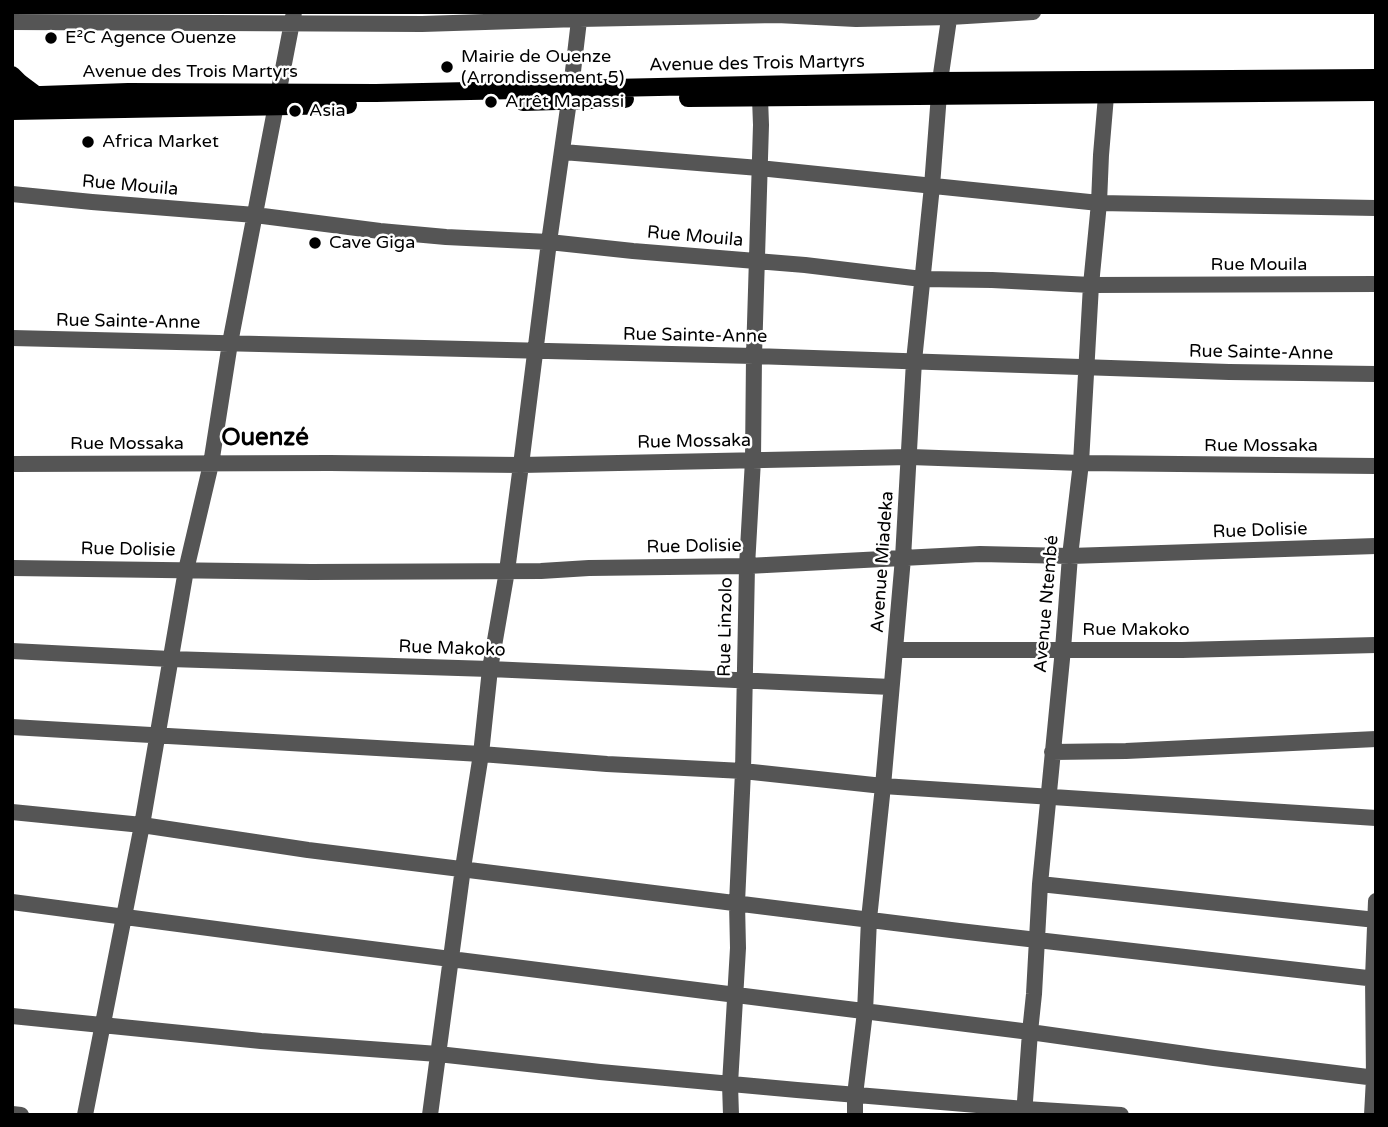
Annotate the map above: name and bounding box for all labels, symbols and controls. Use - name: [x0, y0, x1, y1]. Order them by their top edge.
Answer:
- place label: E²C Agence Ouenze: [65, 27, 236, 49]
- marker: E²C Agence Ouenze: [43, 30, 59, 46]
- place label: Mairie de Ouenze (Arrondissement 5): [461, 46, 624, 88]
- street label: Avenue des Trois Martyrs: [649, 51, 865, 77]
- marker: Mairie de Ouenze (Arrondissement 5): [439, 59, 455, 75]
- street label: Avenue des Trois Martyrs: [82, 61, 298, 83]
- place label: Arrêt Mapassi: [505, 91, 624, 113]
- marker: Arrêt Mapassi: [483, 94, 499, 110]
- place label: Asia: [309, 100, 346, 122]
- marker: Asia: [287, 103, 303, 119]
- place label: Africa Market: [102, 131, 219, 153]
- marker: Africa Market: [80, 134, 96, 150]
- street label: Rue Mouila: [81, 171, 179, 201]
- street label: Rue Mouila: [646, 222, 744, 252]
- place label: Cave Giga: [329, 232, 415, 254]
- marker: Cave Giga: [307, 235, 323, 251]
- street label: Rue Mouila: [1211, 254, 1307, 276]
- street label: Rue Sainte-Anne: [56, 310, 200, 334]
- street label: Rue Sainte-Anne: [623, 324, 767, 348]
- street label: Rue Sainte-Anne: [1189, 341, 1333, 365]
- district label: Ouenzé: [221, 425, 309, 453]
- street label: Rue Mossaka: [637, 430, 751, 454]
- street label: Rue Mossaka: [70, 433, 184, 455]
- street label: Rue Mossaka: [1204, 435, 1318, 457]
- street label: Avenue Miadeka: [867, 490, 899, 634]
- street label: Rue Dolisie: [1212, 519, 1308, 543]
- street label: Avenue Ntembé: [1030, 534, 1064, 674]
- street label: Rue Dolisie: [646, 535, 742, 559]
- street label: Rue Dolisie: [80, 538, 176, 562]
- street label: Rue Linzolo: [714, 577, 738, 677]
- street label: Rue Makoko: [1082, 619, 1190, 641]
- street label: Rue Makoko: [398, 636, 506, 662]

